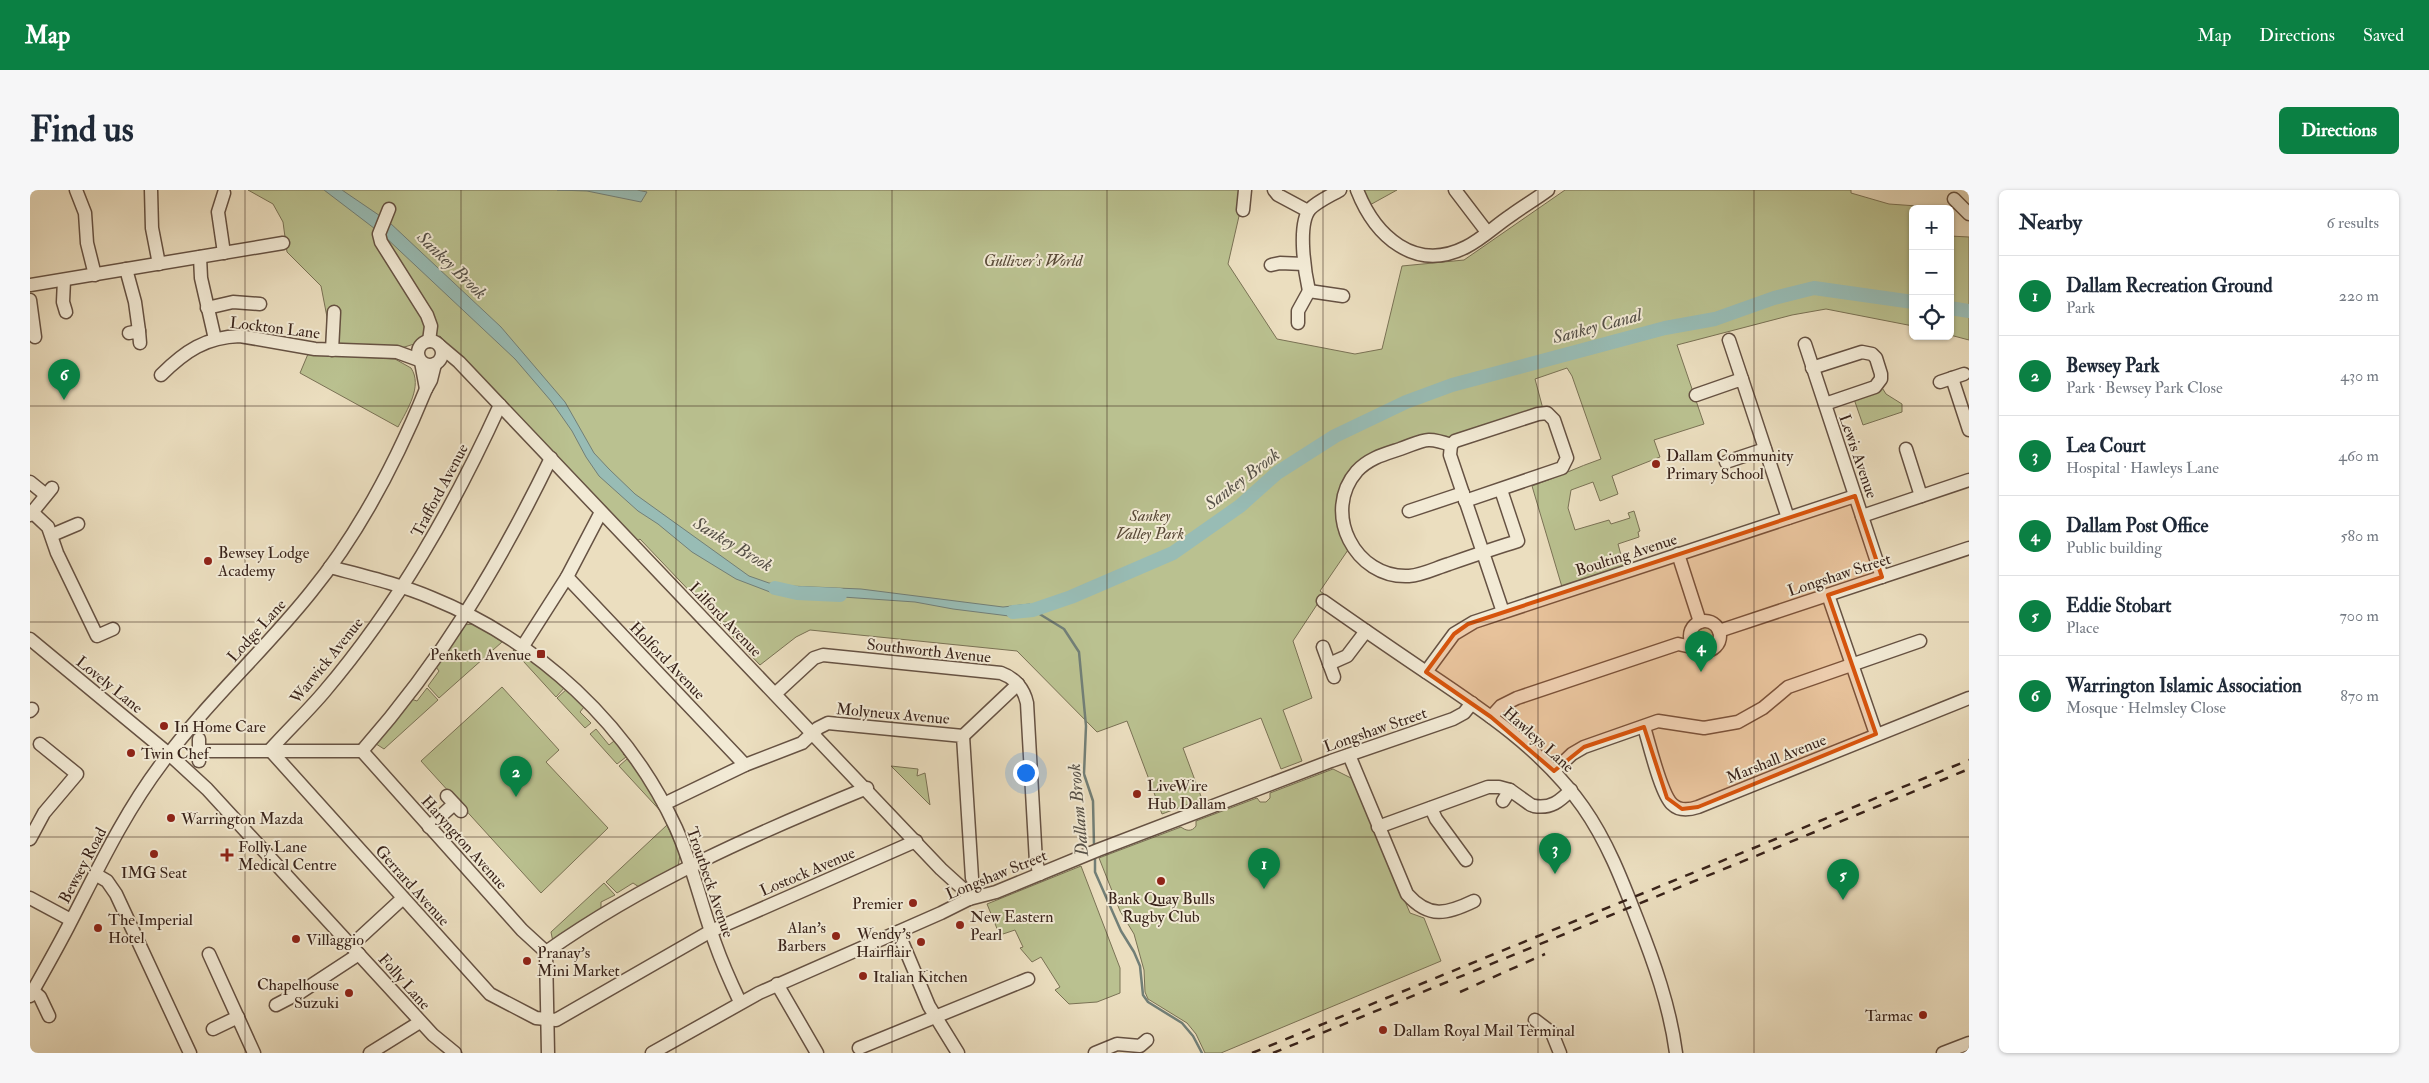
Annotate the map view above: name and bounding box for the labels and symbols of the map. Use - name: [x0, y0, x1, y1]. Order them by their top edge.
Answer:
- water label: Sankey Brook: [411, 226, 492, 304]
- park label: Gulliver's World: [984, 251, 1084, 271]
- water label: Sankey Canal: [1549, 303, 1646, 350]
- street label: Lockton Lane: [229, 313, 322, 343]
- pin: 6: [48, 359, 80, 400]
- street label: Lewis Avenue: [1834, 412, 1882, 501]
- street label: Trafford Avenue: [407, 440, 473, 541]
- water label: Sankey Brook: [1199, 444, 1285, 516]
- place label: Dallam Community Primary School: [1666, 446, 1794, 484]
- marker: Dallam Community Primary School: [1650, 458, 1662, 470]
- park label: Sankey Valley Park: [1116, 506, 1184, 544]
- water label: Sankey Brook: [688, 511, 777, 577]
- street label: Boulting Avenue: [1573, 529, 1680, 581]
- place label: Bewsey Lodge Academy: [217, 543, 310, 581]
- street label: Longshaw Street: [1785, 549, 1894, 601]
- marker: Bewsey Lodge Academy: [202, 555, 214, 567]
- street label: Lilford Avenue: [685, 578, 766, 661]
- street label: Lodge Lane: [223, 595, 291, 666]
- street label: Warwick Avenue: [285, 613, 368, 709]
- street label: Holford Avenue: [625, 617, 710, 704]
- pin: 4: [1685, 631, 1717, 672]
- street label: Southworth Avenue: [866, 635, 992, 668]
- place label: Penketh Avenue: [430, 645, 531, 665]
- marker: Penketh Avenue: [535, 648, 547, 660]
- street label: Lovely Lane: [72, 652, 147, 718]
- street label: Molyneux Avenue: [835, 699, 951, 729]
- street label: Longshaw Street: [1321, 703, 1429, 757]
- street label: Hawleys Lane: [1499, 703, 1578, 777]
- place label: In Home Care: [174, 717, 266, 737]
- marker: In Home Care: [158, 720, 170, 732]
- street label: Marshall Avenue: [1723, 730, 1830, 788]
- place label: Twin Chef: [141, 744, 212, 764]
- marker: Twin Chef: [125, 747, 137, 759]
- pin: 2: [500, 756, 532, 797]
- your location: [1013, 760, 1039, 786]
- water label: Dallam Brook: [1063, 763, 1094, 858]
- place label: LiveWire Hub Dallam: [1147, 776, 1227, 814]
- marker: LiveWire Hub Dallam: [1131, 788, 1143, 800]
- street label: Haryngton Avenue: [417, 792, 512, 894]
- place label: Warrington Mazda: [180, 809, 304, 829]
- marker: Warrington Mazda: [165, 812, 177, 824]
- street label: Bewsey Road: [55, 824, 111, 907]
- street label: Troutbeck Avenue: [682, 824, 738, 940]
- pin: 3: [1539, 833, 1571, 874]
- place label: Folly Lane Medical Centre: [238, 837, 337, 875]
- street label: Gerrard Avenue: [371, 841, 454, 931]
- street label: Lostock Avenue: [757, 843, 858, 901]
- street label: Longshaw Street: [943, 846, 1050, 904]
- marker: IMG Seat: [148, 848, 160, 860]
- marker: Folly Lane Medical Centre: [220, 848, 234, 862]
- pin: 1: [1248, 848, 1280, 889]
- pin: 5: [1827, 859, 1859, 900]
- place label: IMG Seat: [121, 863, 187, 883]
- marker: Bank Quay Bulls Rugby Club: [1155, 875, 1167, 887]
- place label: Bank Quay Bulls Rugby Club: [1107, 889, 1215, 927]
- place label: Premier: [852, 894, 903, 914]
- marker: Premier: [907, 897, 919, 909]
- place label: New Eastern Pearl: [970, 907, 1054, 945]
- place label: The Imperial Hotel: [108, 910, 193, 948]
- place label: Alan's Barbers: [777, 918, 826, 956]
- marker: New Eastern Pearl: [954, 919, 966, 931]
- marker: The Imperial Hotel: [92, 922, 104, 934]
- place label: Wendy's Hairflair: [856, 924, 911, 962]
- place label: Villaggio: [306, 930, 364, 950]
- marker: Alan's Barbers: [830, 930, 842, 942]
- marker: Villaggio: [290, 933, 302, 945]
- marker: Wendy's Hairflair: [915, 936, 927, 948]
- place label: Pranay's Mini Market: [537, 943, 620, 981]
- street label: Folly Lane: [374, 949, 435, 1014]
- marker: Pranay's Mini Market: [521, 955, 533, 967]
- place label: Italian Kitchen: [873, 967, 968, 987]
- marker: Italian Kitchen: [857, 970, 869, 982]
- place label: Chapelhouse Suzuki: [257, 975, 339, 1013]
- marker: Chapelhouse Suzuki: [343, 987, 355, 999]
- place label: Tarmac: [1865, 1006, 1914, 1026]
- marker: Tarmac: [1917, 1009, 1929, 1021]
- place label: Dallam Royal Mail Terminal: [1393, 1021, 1575, 1041]
- marker: Dallam Royal Mail Terminal: [1377, 1024, 1389, 1036]

